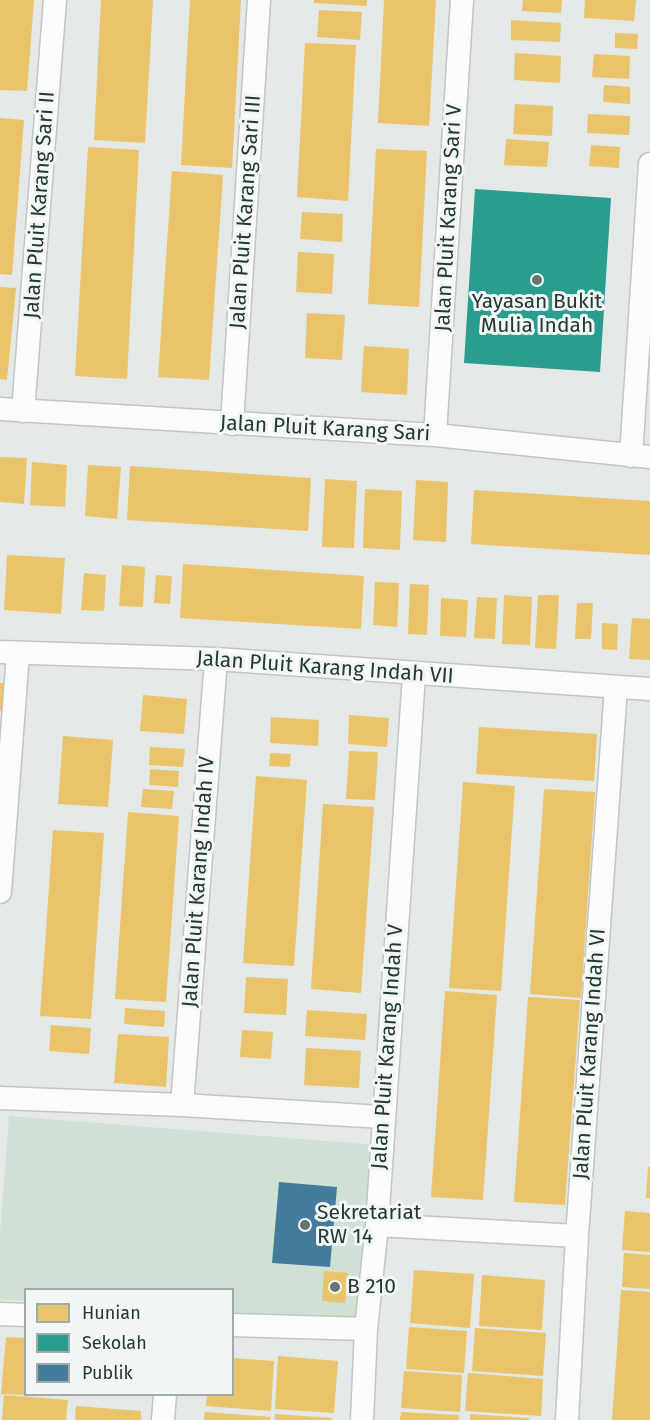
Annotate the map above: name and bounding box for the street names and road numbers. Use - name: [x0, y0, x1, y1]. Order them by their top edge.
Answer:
- street label: Jalan Pluit Karang Sari II: [19, 90, 61, 320]
- street label: Jalan Pluit Karang Sari III: [225, 94, 267, 330]
- street label: Jalan Pluit Karang Sari V: [430, 104, 468, 332]
- street label: Jalan Pluit Karang Sari: [219, 411, 431, 447]
- street label: Jalan Pluit Karang Indah VII: [195, 646, 455, 690]
- street label: Jalan Pluit Karang Indah IV: [178, 756, 220, 1008]
- street label: Jalan Pluit Karang Indah V: [367, 924, 409, 1170]
- street label: Jalan Pluit Karang Indah VI: [569, 928, 611, 1180]

